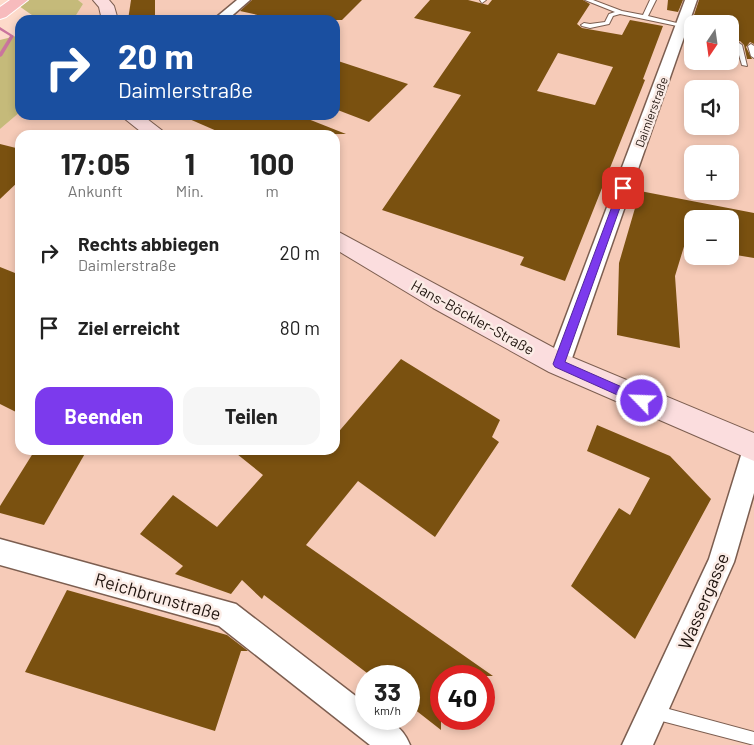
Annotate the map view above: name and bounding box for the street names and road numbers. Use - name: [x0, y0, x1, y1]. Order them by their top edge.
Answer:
- street label: Daimlerstraße: [632, 75, 670, 149]
- street label: Hans-Böckler-Straße: [408, 276, 538, 358]
- street label: Wassergasse: [673, 549, 733, 653]
- street label: Reichbrunstraße: [92, 567, 224, 625]

